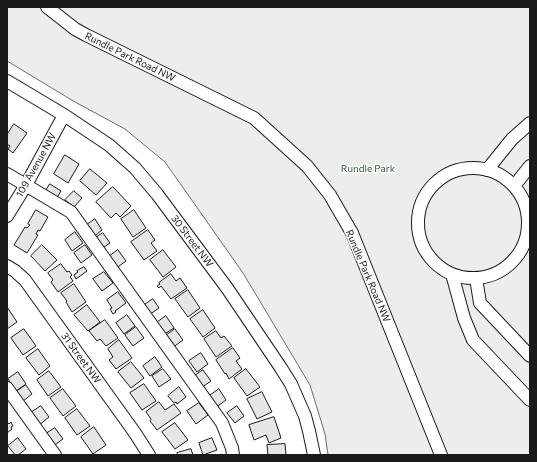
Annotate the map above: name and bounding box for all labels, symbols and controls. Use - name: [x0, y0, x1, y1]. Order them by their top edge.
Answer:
- street label: Rundle Park Road NW: [83, 30, 177, 84]
- street label: 109 Avenue NW: [13, 131, 59, 199]
- park label: Rundle Park: [341, 163, 395, 175]
- street label: 30 Street NW: [169, 213, 215, 269]
- street label: Rundle Park Road NW: [343, 228, 393, 324]
- street label: 31 Street NW: [59, 330, 103, 386]

